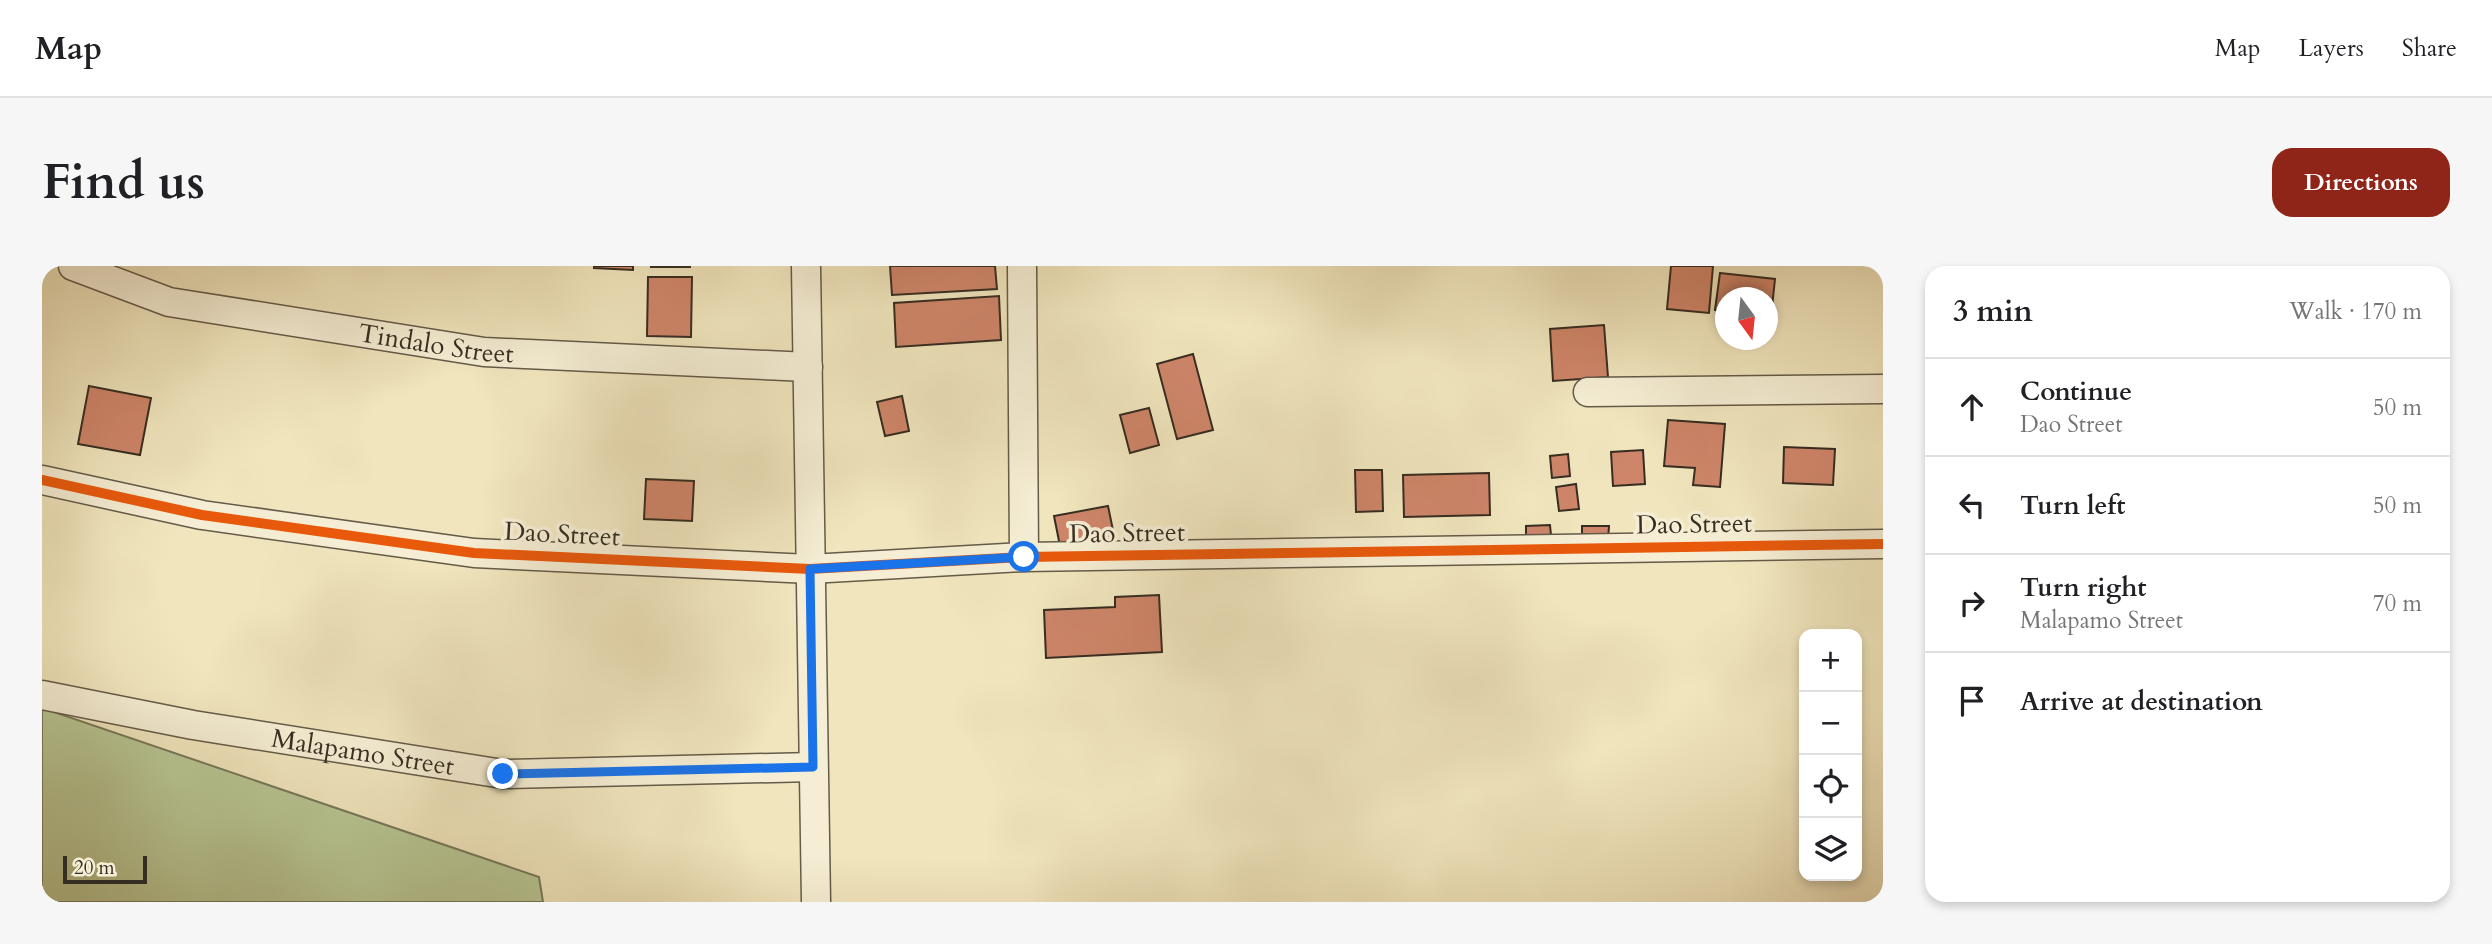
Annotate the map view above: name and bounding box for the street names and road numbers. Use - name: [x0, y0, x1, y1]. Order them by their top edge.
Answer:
- street label: Tindalo Street: [356, 315, 515, 371]
- street label: Dao Street: [1636, 505, 1752, 543]
- street label: Dao Street: [503, 513, 621, 555]
- street label: Dao Street: [1069, 514, 1185, 552]
- street label: Malapamo Street: [269, 720, 457, 784]

